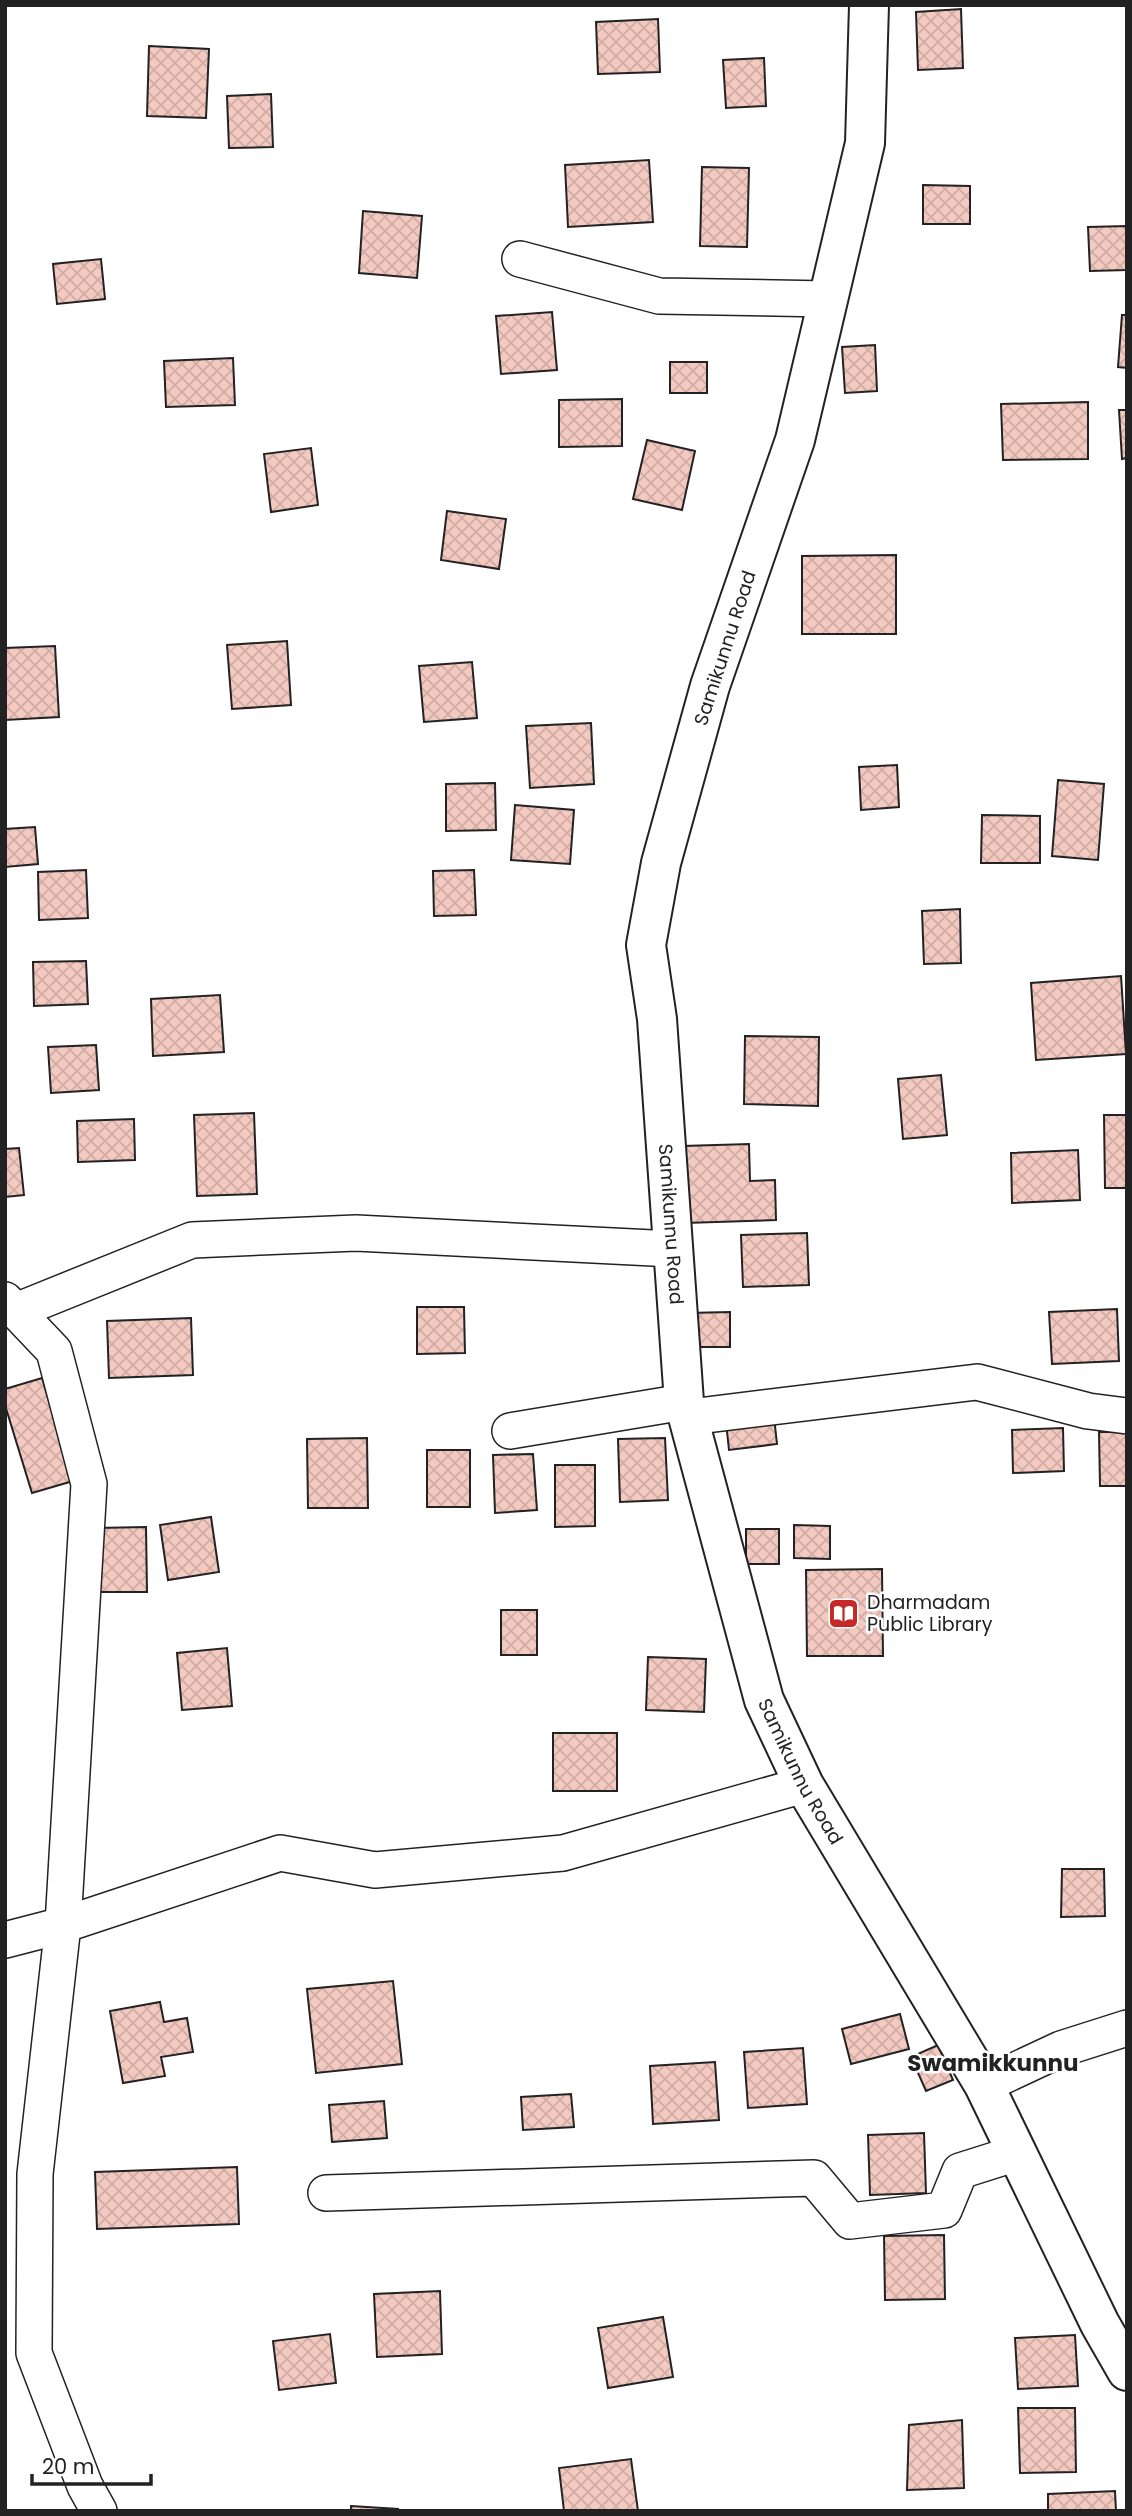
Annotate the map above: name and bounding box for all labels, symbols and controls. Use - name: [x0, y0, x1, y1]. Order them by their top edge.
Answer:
- street label: Samikunnu Road: [687, 567, 763, 729]
- street label: Samikunnu Road: [652, 1143, 691, 1306]
- place label: Dharmadam Public Library: [867, 1589, 993, 1638]
- library icon: Dharmadam Public Library: [827, 1596, 861, 1630]
- street label: Samikunnu Road: [752, 1694, 850, 1849]
- district label: Swamikkunnu: [907, 2047, 1079, 2079]
- scale bar: [32, 2442, 150, 2486]
- text: 20 m: [42, 2452, 95, 2481]

